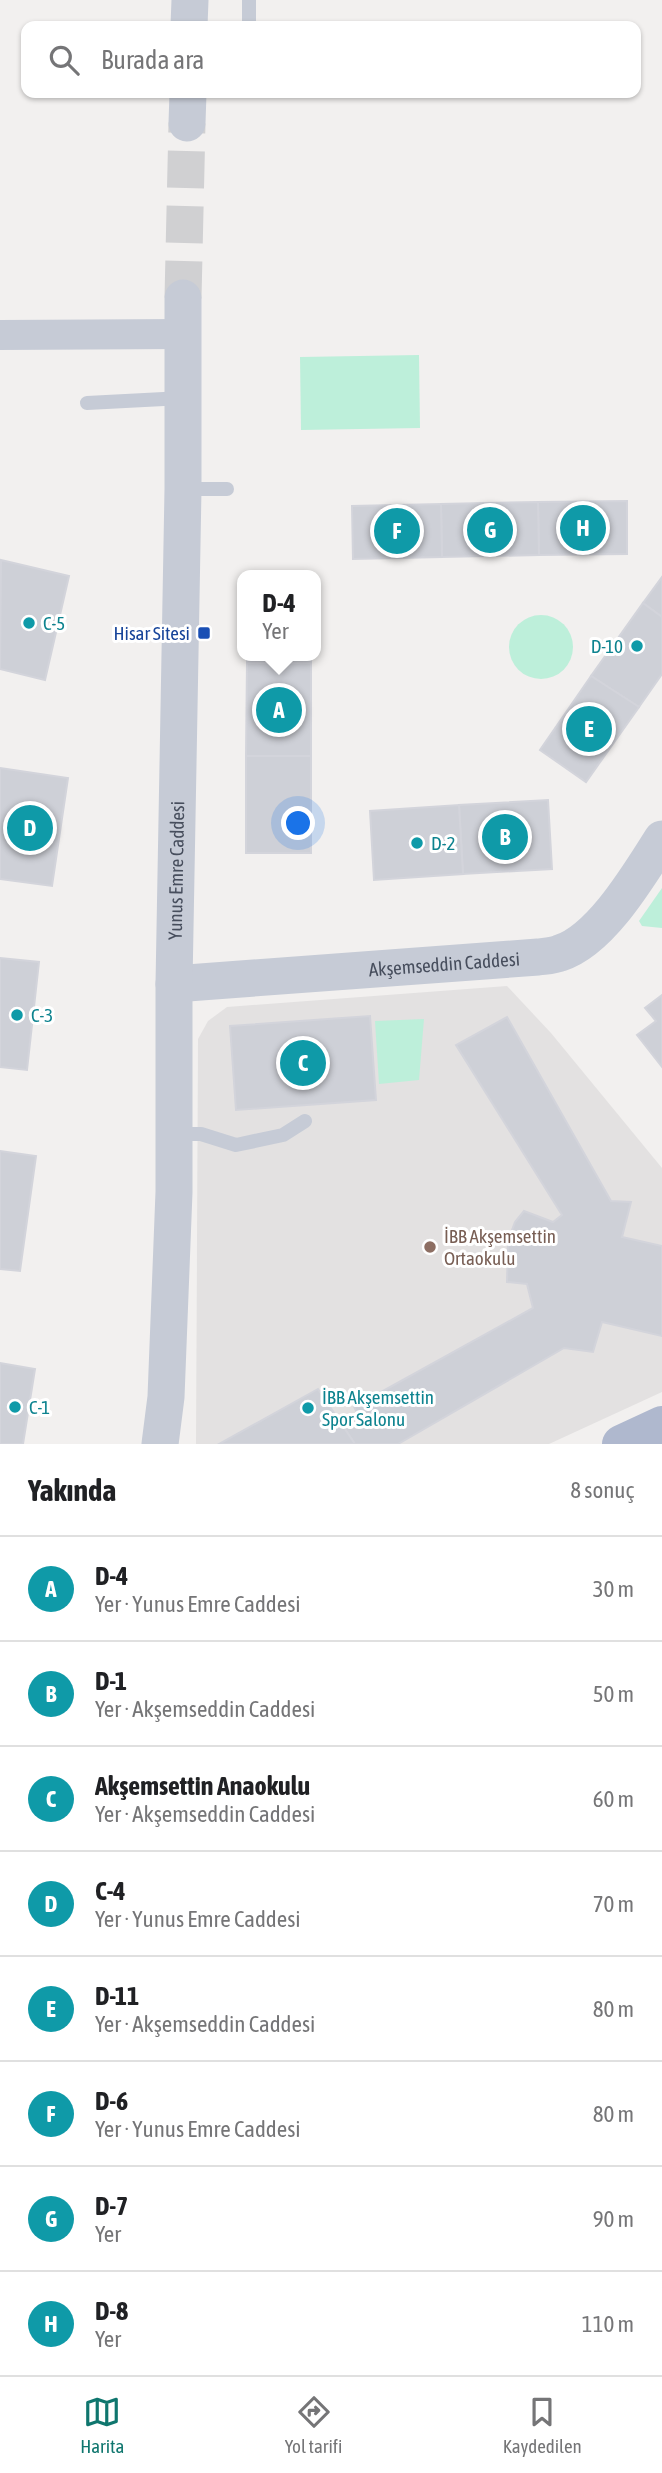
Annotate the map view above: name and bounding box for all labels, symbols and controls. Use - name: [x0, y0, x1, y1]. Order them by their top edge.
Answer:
- search box: [21, 21, 641, 98]
- icon: search: [45, 41, 83, 79]
- text: Burada ara: [101, 45, 204, 75]
- pin: H: [560, 502, 606, 554]
- pin: G: [467, 504, 513, 556]
- pin: F: [374, 505, 420, 557]
- popup: [237, 570, 321, 661]
- text: D-4: [262, 588, 296, 618]
- place label: C-5: [43, 612, 65, 634]
- marker: C-5: [21, 615, 37, 631]
- text: Yer: [262, 618, 288, 644]
- place label: Hisar Sitesi: [114, 622, 190, 644]
- marker: Hisar Sitesi: [196, 625, 212, 641]
- place label: D-10: [591, 635, 623, 657]
- marker: D-10: [629, 638, 645, 654]
- pin: A: [256, 684, 302, 736]
- pin: E: [566, 703, 612, 755]
- street label: Yunus Emre Caddesi: [164, 801, 188, 940]
- pin: D: [7, 802, 53, 854]
- your location: [281, 806, 315, 840]
- pin: B: [482, 811, 528, 863]
- place label: D-2: [431, 832, 455, 854]
- marker: D-2: [409, 835, 425, 851]
- street label: Akşemseddin Caddesi: [368, 947, 521, 981]
- place label: C-3: [31, 1004, 53, 1026]
- marker: C-3: [9, 1007, 25, 1023]
- pin: C: [280, 1037, 326, 1089]
- place label: İBB Akşemsettin Ortaokulu: [444, 1225, 556, 1269]
- marker: İBB Akşemsettin Ortaokulu: [422, 1239, 438, 1255]
- place label: İBB Akşemsettin Spor Salonu: [322, 1386, 434, 1430]
- place label: C-1: [29, 1396, 50, 1418]
- marker: C-1: [7, 1399, 23, 1415]
- marker: İBB Akşemsettin Spor Salonu: [300, 1400, 316, 1416]
- text: Yakında: [28, 1473, 116, 1507]
- text: 8 sonuç: [570, 1477, 634, 1503]
- text: D-4: [95, 1561, 128, 1591]
- text: A: [45, 1576, 57, 1602]
- text: 30 m: [593, 1576, 634, 1602]
- text: Yer · Yunus Emre Caddesi: [95, 1591, 301, 1617]
- text: D-1: [95, 1666, 127, 1696]
- text: B: [46, 1681, 56, 1707]
- text: 50 m: [593, 1681, 634, 1707]
- text: Yer · Akşemseddin Caddesi: [95, 1696, 315, 1722]
- text: Akşemsettin Anaokulu: [95, 1771, 310, 1801]
- text: C: [46, 1786, 56, 1812]
- text: 60 m: [593, 1786, 634, 1812]
- text: Yer · Akşemseddin Caddesi: [95, 1801, 315, 1827]
- text: C-4: [95, 1876, 125, 1906]
- text: D: [45, 1891, 57, 1917]
- text: 70 m: [593, 1891, 634, 1917]
- text: Yer · Yunus Emre Caddesi: [95, 1906, 301, 1932]
- text: D-11: [95, 1981, 139, 2011]
- text: E: [46, 1996, 56, 2022]
- text: 80 m: [593, 1996, 634, 2022]
- text: Yer · Akşemseddin Caddesi: [95, 2011, 315, 2037]
- text: D-6: [95, 2086, 128, 2116]
- text: F: [46, 2101, 56, 2127]
- text: 80 m: [593, 2101, 634, 2127]
- text: Yer · Yunus Emre Caddesi: [95, 2116, 301, 2142]
- text: D-7: [95, 2191, 128, 2221]
- text: G: [45, 2206, 57, 2232]
- text: 90 m: [593, 2206, 634, 2232]
- text: Yer: [95, 2221, 121, 2247]
- text: D-8: [95, 2296, 128, 2326]
- text: H: [44, 2311, 58, 2337]
- text: 110 m: [582, 2311, 634, 2337]
- text: Yer: [95, 2326, 121, 2352]
- tab: Harita: [80, 2393, 124, 2457]
- tab: Yol tarifi: [285, 2393, 342, 2457]
- tab: Kaydedilen: [503, 2393, 582, 2457]

